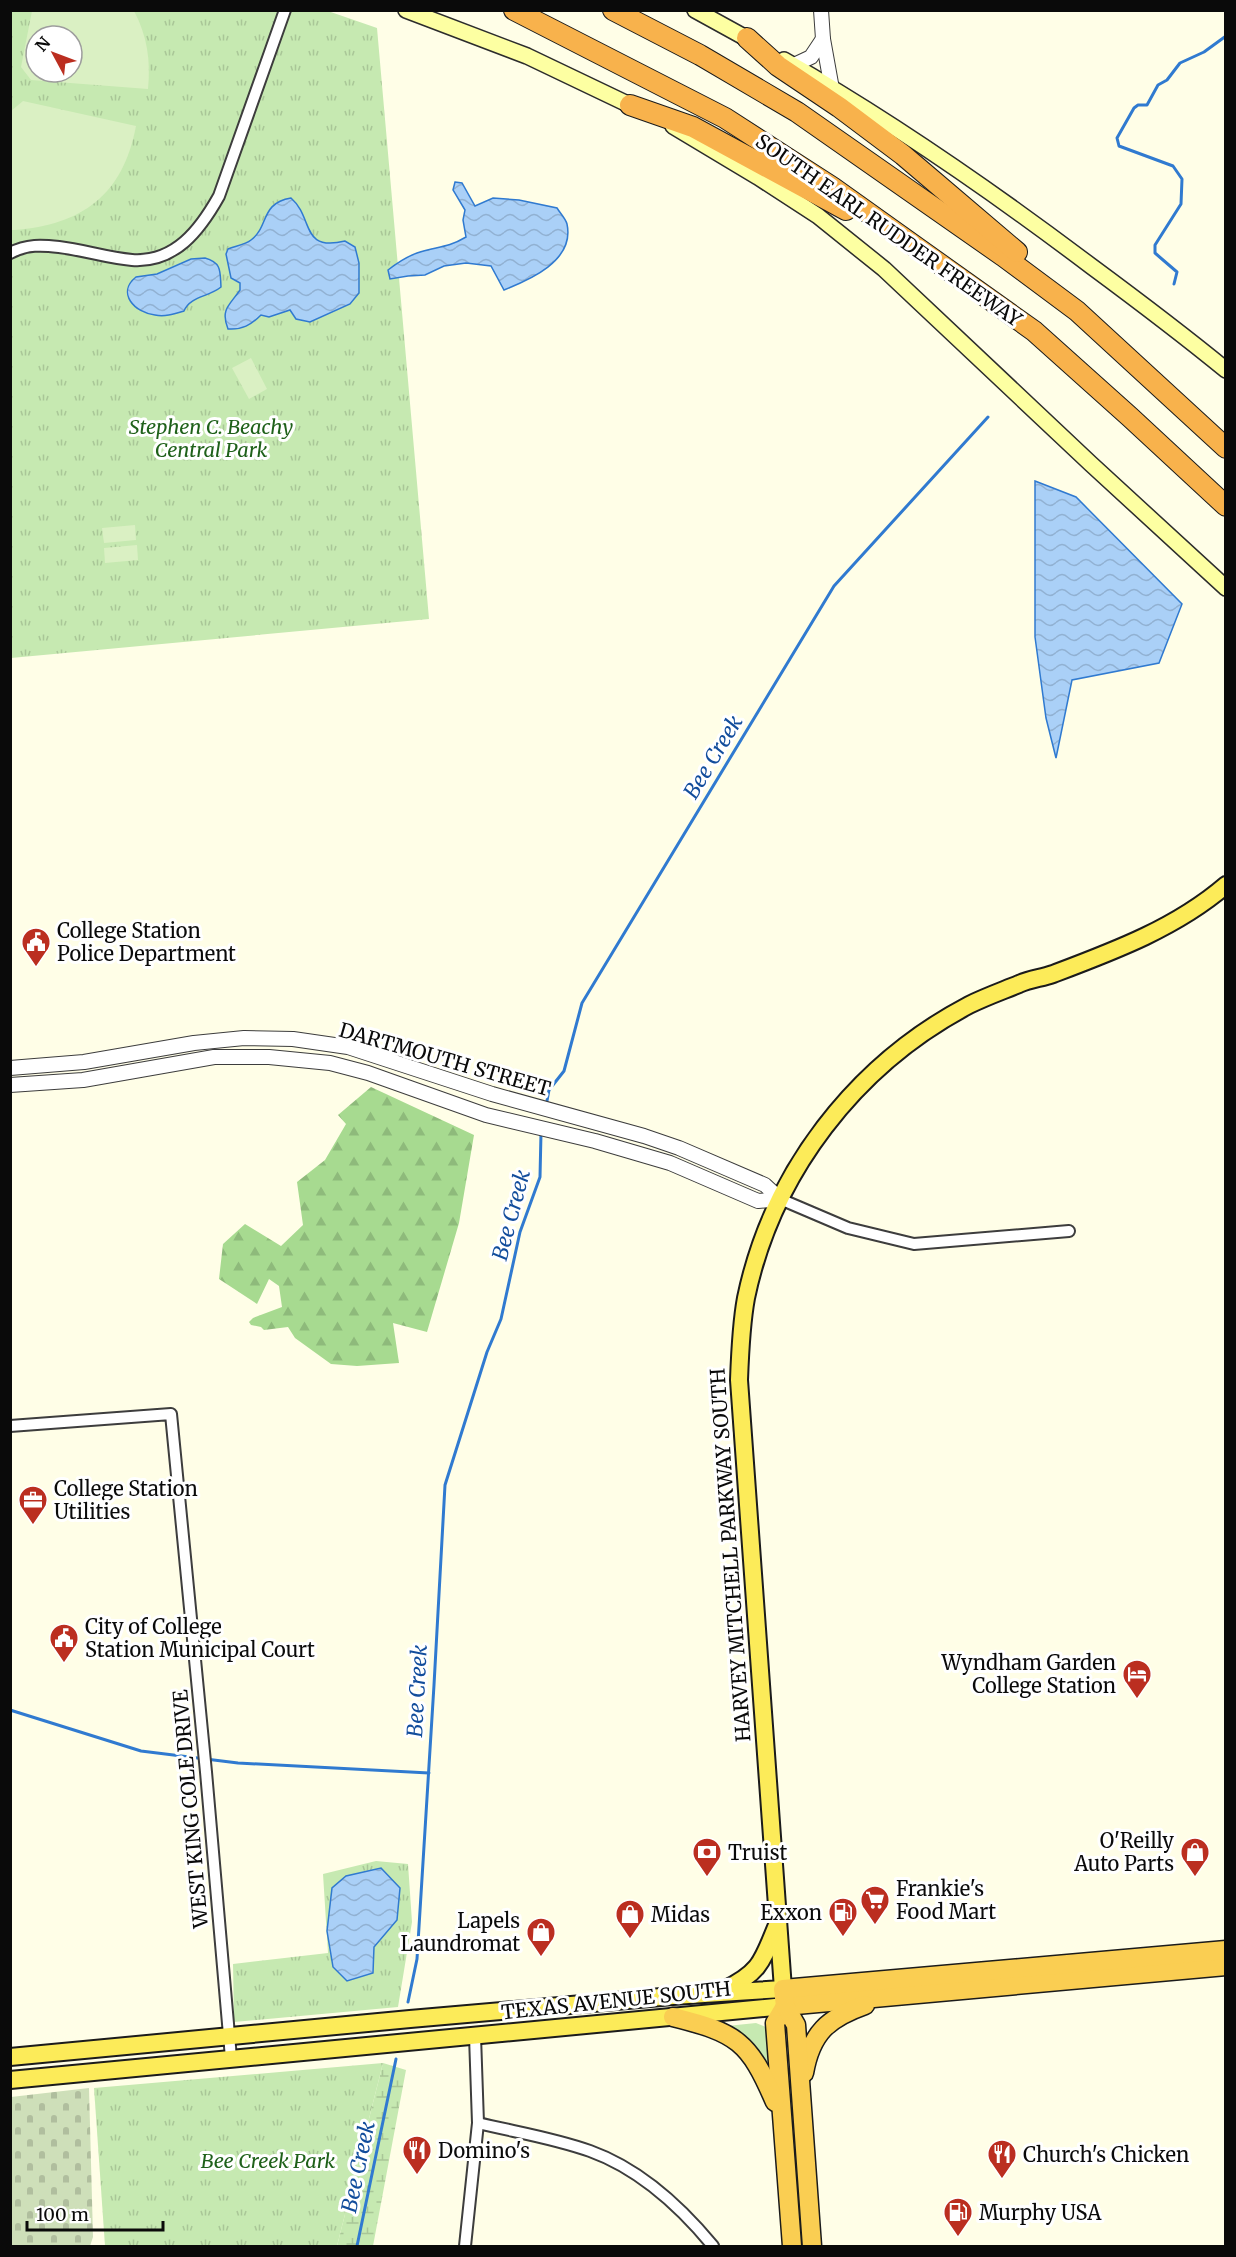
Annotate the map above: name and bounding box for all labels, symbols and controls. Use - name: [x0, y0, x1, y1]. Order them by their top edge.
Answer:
- north arrow: [24, 24, 84, 84]
- text: N: [31, 33, 55, 55]
- street label: SOUTH EARL RUDDER FREEWAY: [751, 128, 1028, 332]
- park label: Stephen C. Beachy Central Park: [129, 414, 293, 462]
- water label: Bee Creek: [678, 710, 749, 804]
- place label: College Station Police Department: [57, 918, 236, 966]
- public building icon: College Station Police Department: [20, 926, 52, 968]
- street label: DARTMOUTH STREET: [336, 1017, 554, 1101]
- water label: Bee Creek: [486, 1166, 536, 1263]
- street label: HARVEY MITCHELL PARKWAY SOUTH: [704, 1367, 756, 1743]
- place label: College Station Utilities: [54, 1476, 198, 1524]
- office icon: College Station Utilities: [17, 1484, 49, 1526]
- place label: City of College Station Municipal Court: [85, 1614, 315, 1662]
- public building icon: City of College Station Municipal Court: [48, 1622, 80, 1664]
- water label: Bee Creek: [401, 1644, 433, 1738]
- place label: Wyndham Garden College Station: [940, 1650, 1116, 1698]
- hotel icon: Wyndham Garden College Station: [1121, 1658, 1153, 1700]
- street label: WEST KING COLE DRIVE: [167, 1688, 213, 1930]
- place label: O'Reilly Auto Parts: [1073, 1828, 1174, 1876]
- bank icon: Truist: [691, 1836, 723, 1878]
- shop icon: O'Reilly Auto Parts: [1179, 1836, 1211, 1878]
- place label: Truist: [728, 1840, 788, 1865]
- place label: Frankie's Food Mart: [896, 1876, 996, 1924]
- supermarket icon: Frankie's Food Mart: [859, 1884, 891, 1926]
- fuel station icon: Exxon: [827, 1896, 859, 1938]
- shop icon: Midas: [614, 1898, 646, 1940]
- place label: Exxon: [760, 1900, 822, 1925]
- place label: Midas: [651, 1902, 710, 1927]
- place label: Lapels Laundromat: [400, 1908, 520, 1956]
- shop icon: Lapels Laundromat: [525, 1916, 557, 1958]
- street label: TEXAS AVENUE SOUTH: [500, 1976, 732, 2024]
- water label: Bee Creek: [335, 2118, 381, 2215]
- restaurant icon: Domino's: [401, 2134, 433, 2176]
- place label: Domino's: [438, 2138, 530, 2163]
- restaurant icon: Church's Chicken: [986, 2138, 1018, 2180]
- place label: Church's Chicken: [1023, 2142, 1189, 2167]
- park label: Bee Creek Park: [201, 2148, 335, 2173]
- scale bar: [27, 2194, 164, 2232]
- fuel station icon: Murphy USA: [942, 2196, 974, 2238]
- place label: Murphy USA: [979, 2200, 1102, 2225]
- text: 100 m: [36, 2203, 89, 2226]

